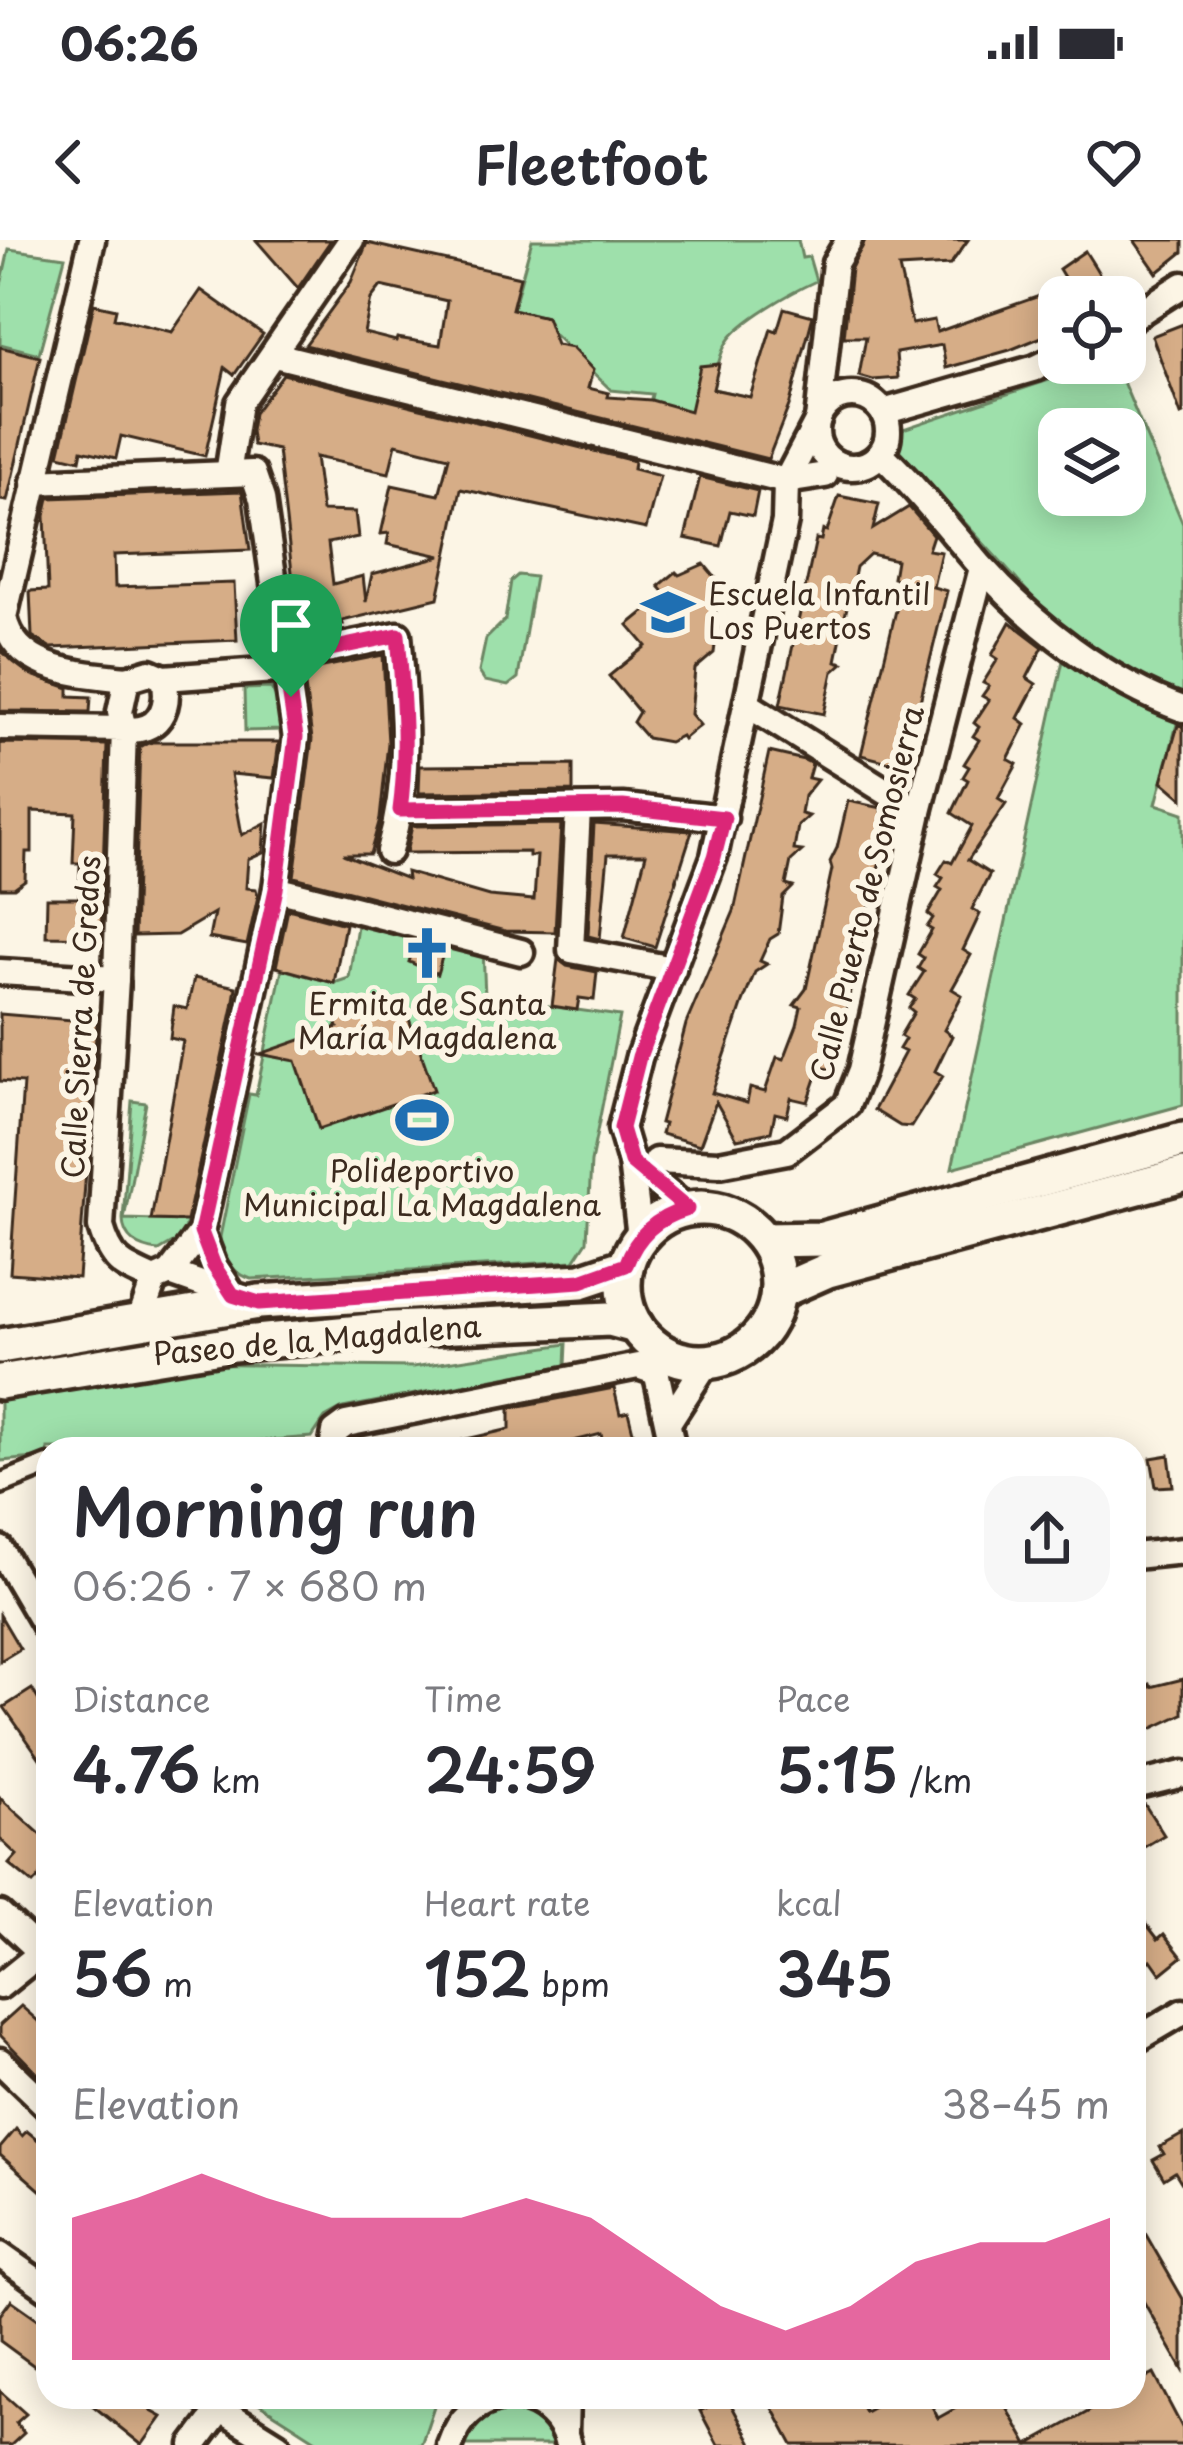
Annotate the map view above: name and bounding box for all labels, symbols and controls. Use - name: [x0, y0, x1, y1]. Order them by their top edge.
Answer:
- text: 06:26: [60, 8, 199, 76]
- text: Fleetfoot: [474, 122, 709, 203]
- icon: back: [36, 129, 102, 195]
- icon: heart: [1081, 129, 1147, 195]
- map controls: [1038, 276, 1146, 516]
- button: locate: [1038, 276, 1146, 384]
- button: layers: [1038, 408, 1146, 516]
- place label: Escuela Infantil Los Puertos: [708, 570, 931, 649]
- pin: [240, 574, 342, 697]
- school or university icon: Escuela Infantil Los Puertos: [639, 583, 697, 641]
- icon: arrive: [258, 592, 324, 658]
- street label: Calle Puerto de Somosierra: [797, 700, 934, 1086]
- street label: Calle Sierra de Gredos: [49, 854, 110, 1180]
- church icon: Ermita de Santa María Magdalena: [398, 924, 456, 982]
- place label: Ermita de Santa María Magdalena: [298, 980, 557, 1059]
- sports icon: Polideportivo Municipal La Magdalena: [393, 1091, 451, 1149]
- place label: Polideportivo Municipal La Magdalena: [243, 1147, 601, 1226]
- street label: Paseo de la Magdalena: [151, 1302, 483, 1375]
- text: Morning run: [72, 1460, 478, 1559]
- button: share: [984, 1476, 1110, 1602]
- text: 06:26 · 7 × 680 m: [72, 1555, 427, 1614]
- text: Distance: [72, 1673, 210, 1723]
- text: Time: [424, 1673, 502, 1723]
- text: Pace: [776, 1673, 850, 1723]
- text: 4.76: [72, 1723, 200, 1813]
- text: 24:59: [424, 1723, 596, 1813]
- text: 5:15: [776, 1723, 898, 1813]
- text: km: [200, 1754, 261, 1804]
- text: /km: [898, 1754, 972, 1804]
- text: Elevation: [72, 1877, 214, 1927]
- text: Heart rate: [424, 1877, 591, 1927]
- text: kcal: [776, 1877, 842, 1927]
- text: 56: [72, 1927, 152, 2017]
- text: 152: [424, 1927, 531, 2017]
- text: 345: [776, 1927, 894, 2017]
- text: m: [152, 1958, 193, 2008]
- text: bpm: [531, 1958, 610, 2008]
- text: Elevation: [72, 2073, 240, 2132]
- text: 38–45 m: [941, 2073, 1110, 2132]

